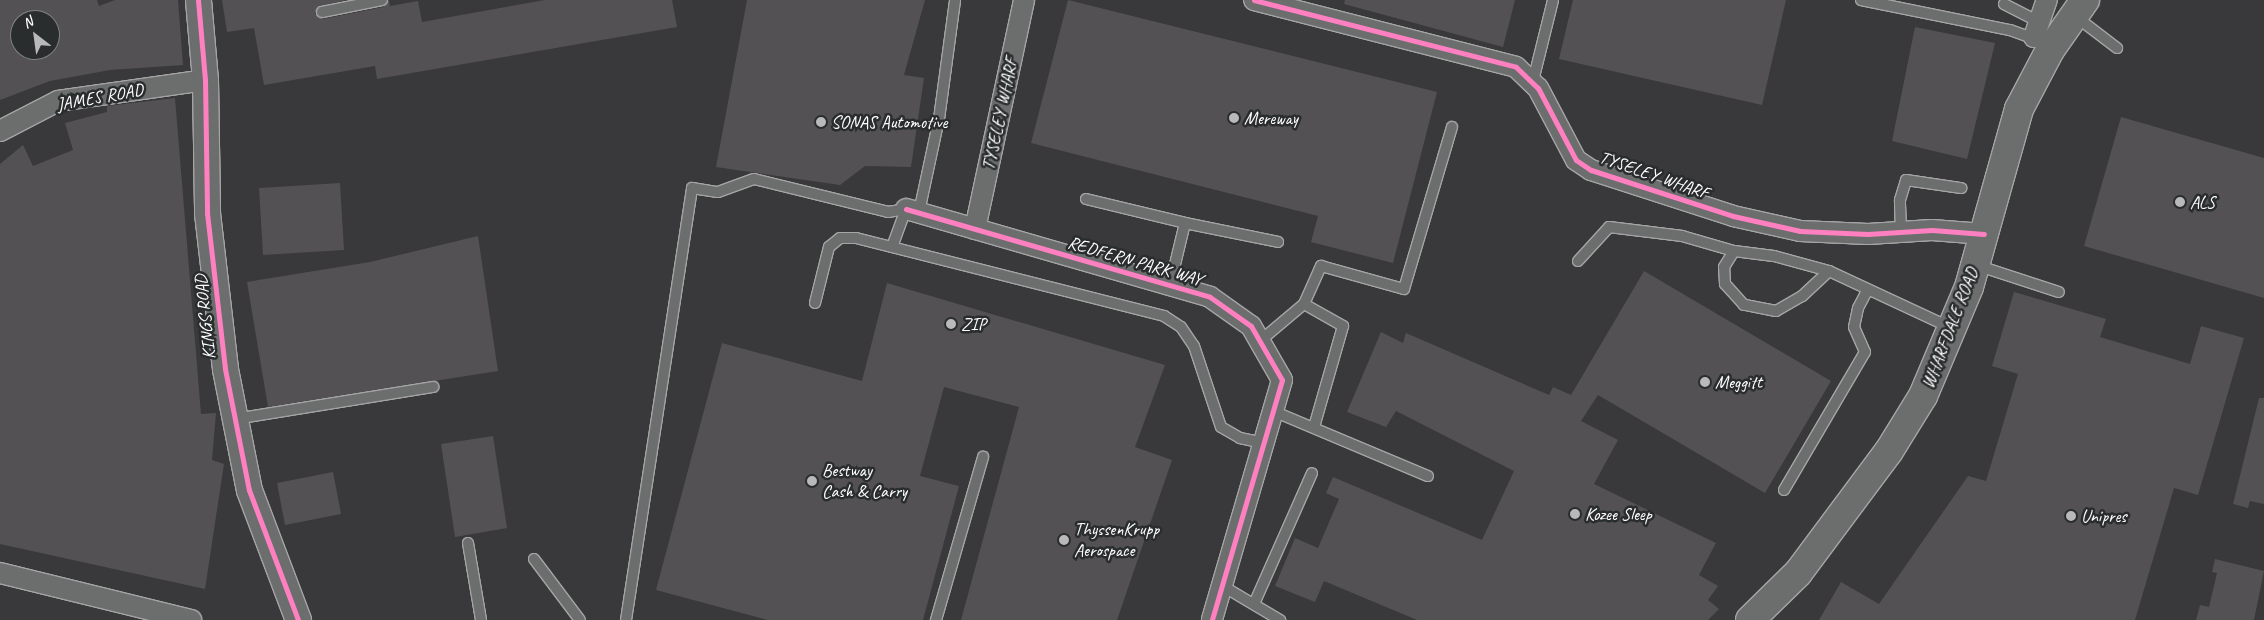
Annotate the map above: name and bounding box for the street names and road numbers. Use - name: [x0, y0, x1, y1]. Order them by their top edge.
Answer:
- street label: TYSELEY WHARF: [978, 56, 1022, 172]
- street label: JAMES ROAD: [55, 79, 145, 115]
- street label: TYSELEY WHARF: [1596, 146, 1712, 204]
- street label: REDFERN PARK WAY: [1065, 231, 1205, 291]
- street label: WHARFDALE ROAD: [1917, 265, 1983, 391]
- street label: KINGS ROAD: [190, 273, 220, 361]

